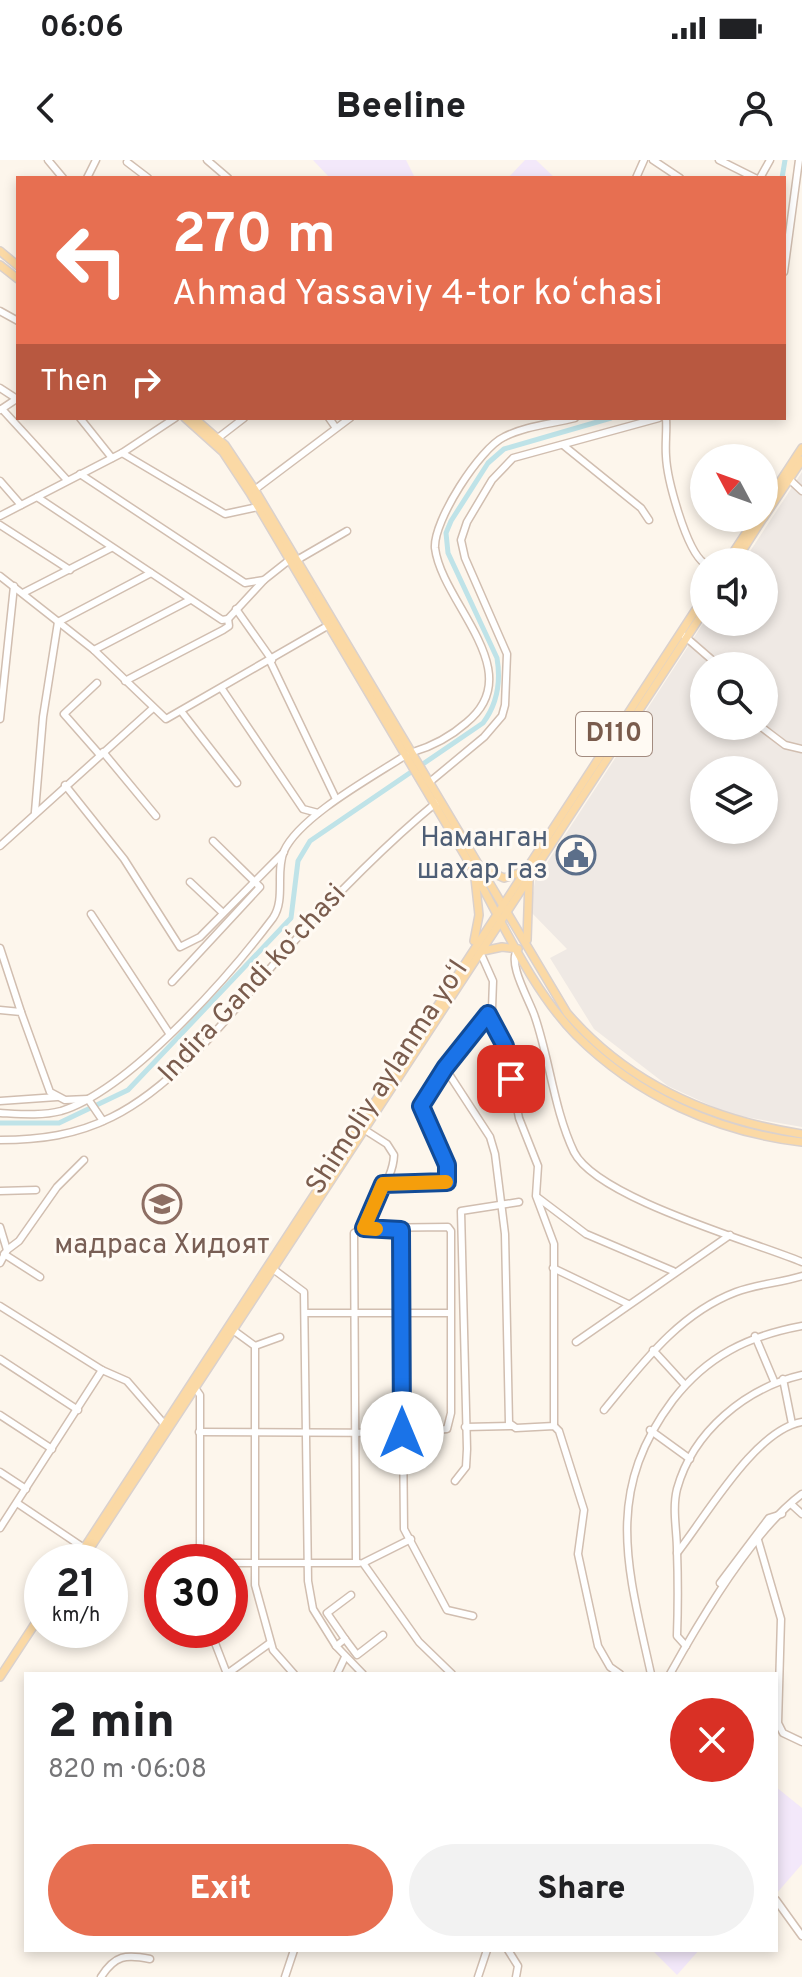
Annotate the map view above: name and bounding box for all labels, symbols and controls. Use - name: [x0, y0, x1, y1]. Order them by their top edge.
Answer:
- text: 06:06: [40, 10, 124, 47]
- text: Beeline: [336, 85, 466, 131]
- icon: back: [24, 86, 68, 130]
- icon: person: [734, 86, 778, 130]
- text: 270 m: [172, 202, 336, 272]
- icon: left: [40, 208, 144, 312]
- text: Ahmad Yassaviy 4-tor koʻchasi: [172, 272, 663, 318]
- icon: right: [124, 360, 168, 404]
- text: Then: [40, 364, 108, 401]
- north arrow: [690, 444, 778, 532]
- map controls: [690, 444, 778, 844]
- button: sound: [690, 548, 778, 636]
- button: search: [690, 652, 778, 740]
- road number: D110: [576, 712, 652, 756]
- button: layers: [690, 756, 778, 844]
- place label: Наманган шахар газ: [417, 821, 548, 889]
- public building icon: Наманган шахар газ: [555, 834, 597, 876]
- street label: Indira Gandi koʻchasi: [151, 877, 355, 1091]
- street label: Shimoliy aylanma yoʻl: [299, 954, 477, 1202]
- pin: [477, 1045, 545, 1113]
- icon: arrive: [489, 1057, 533, 1101]
- school or university icon: мадраса Хидоят: [141, 1183, 183, 1225]
- place label: мадраса Хидоят: [54, 1228, 270, 1264]
- position arrow: [360, 1391, 444, 1475]
- speed limit sign: 30: [144, 1544, 248, 1648]
- text: 21: [56, 1561, 96, 1611]
- text: km/h: [52, 1603, 100, 1629]
- text: 2 min: [48, 1694, 175, 1754]
- button: close: [670, 1698, 754, 1782]
- text: 820 m · 06:08: [48, 1754, 207, 1787]
- button: Exit: [48, 1844, 393, 1936]
- button: Share: [409, 1844, 754, 1936]

